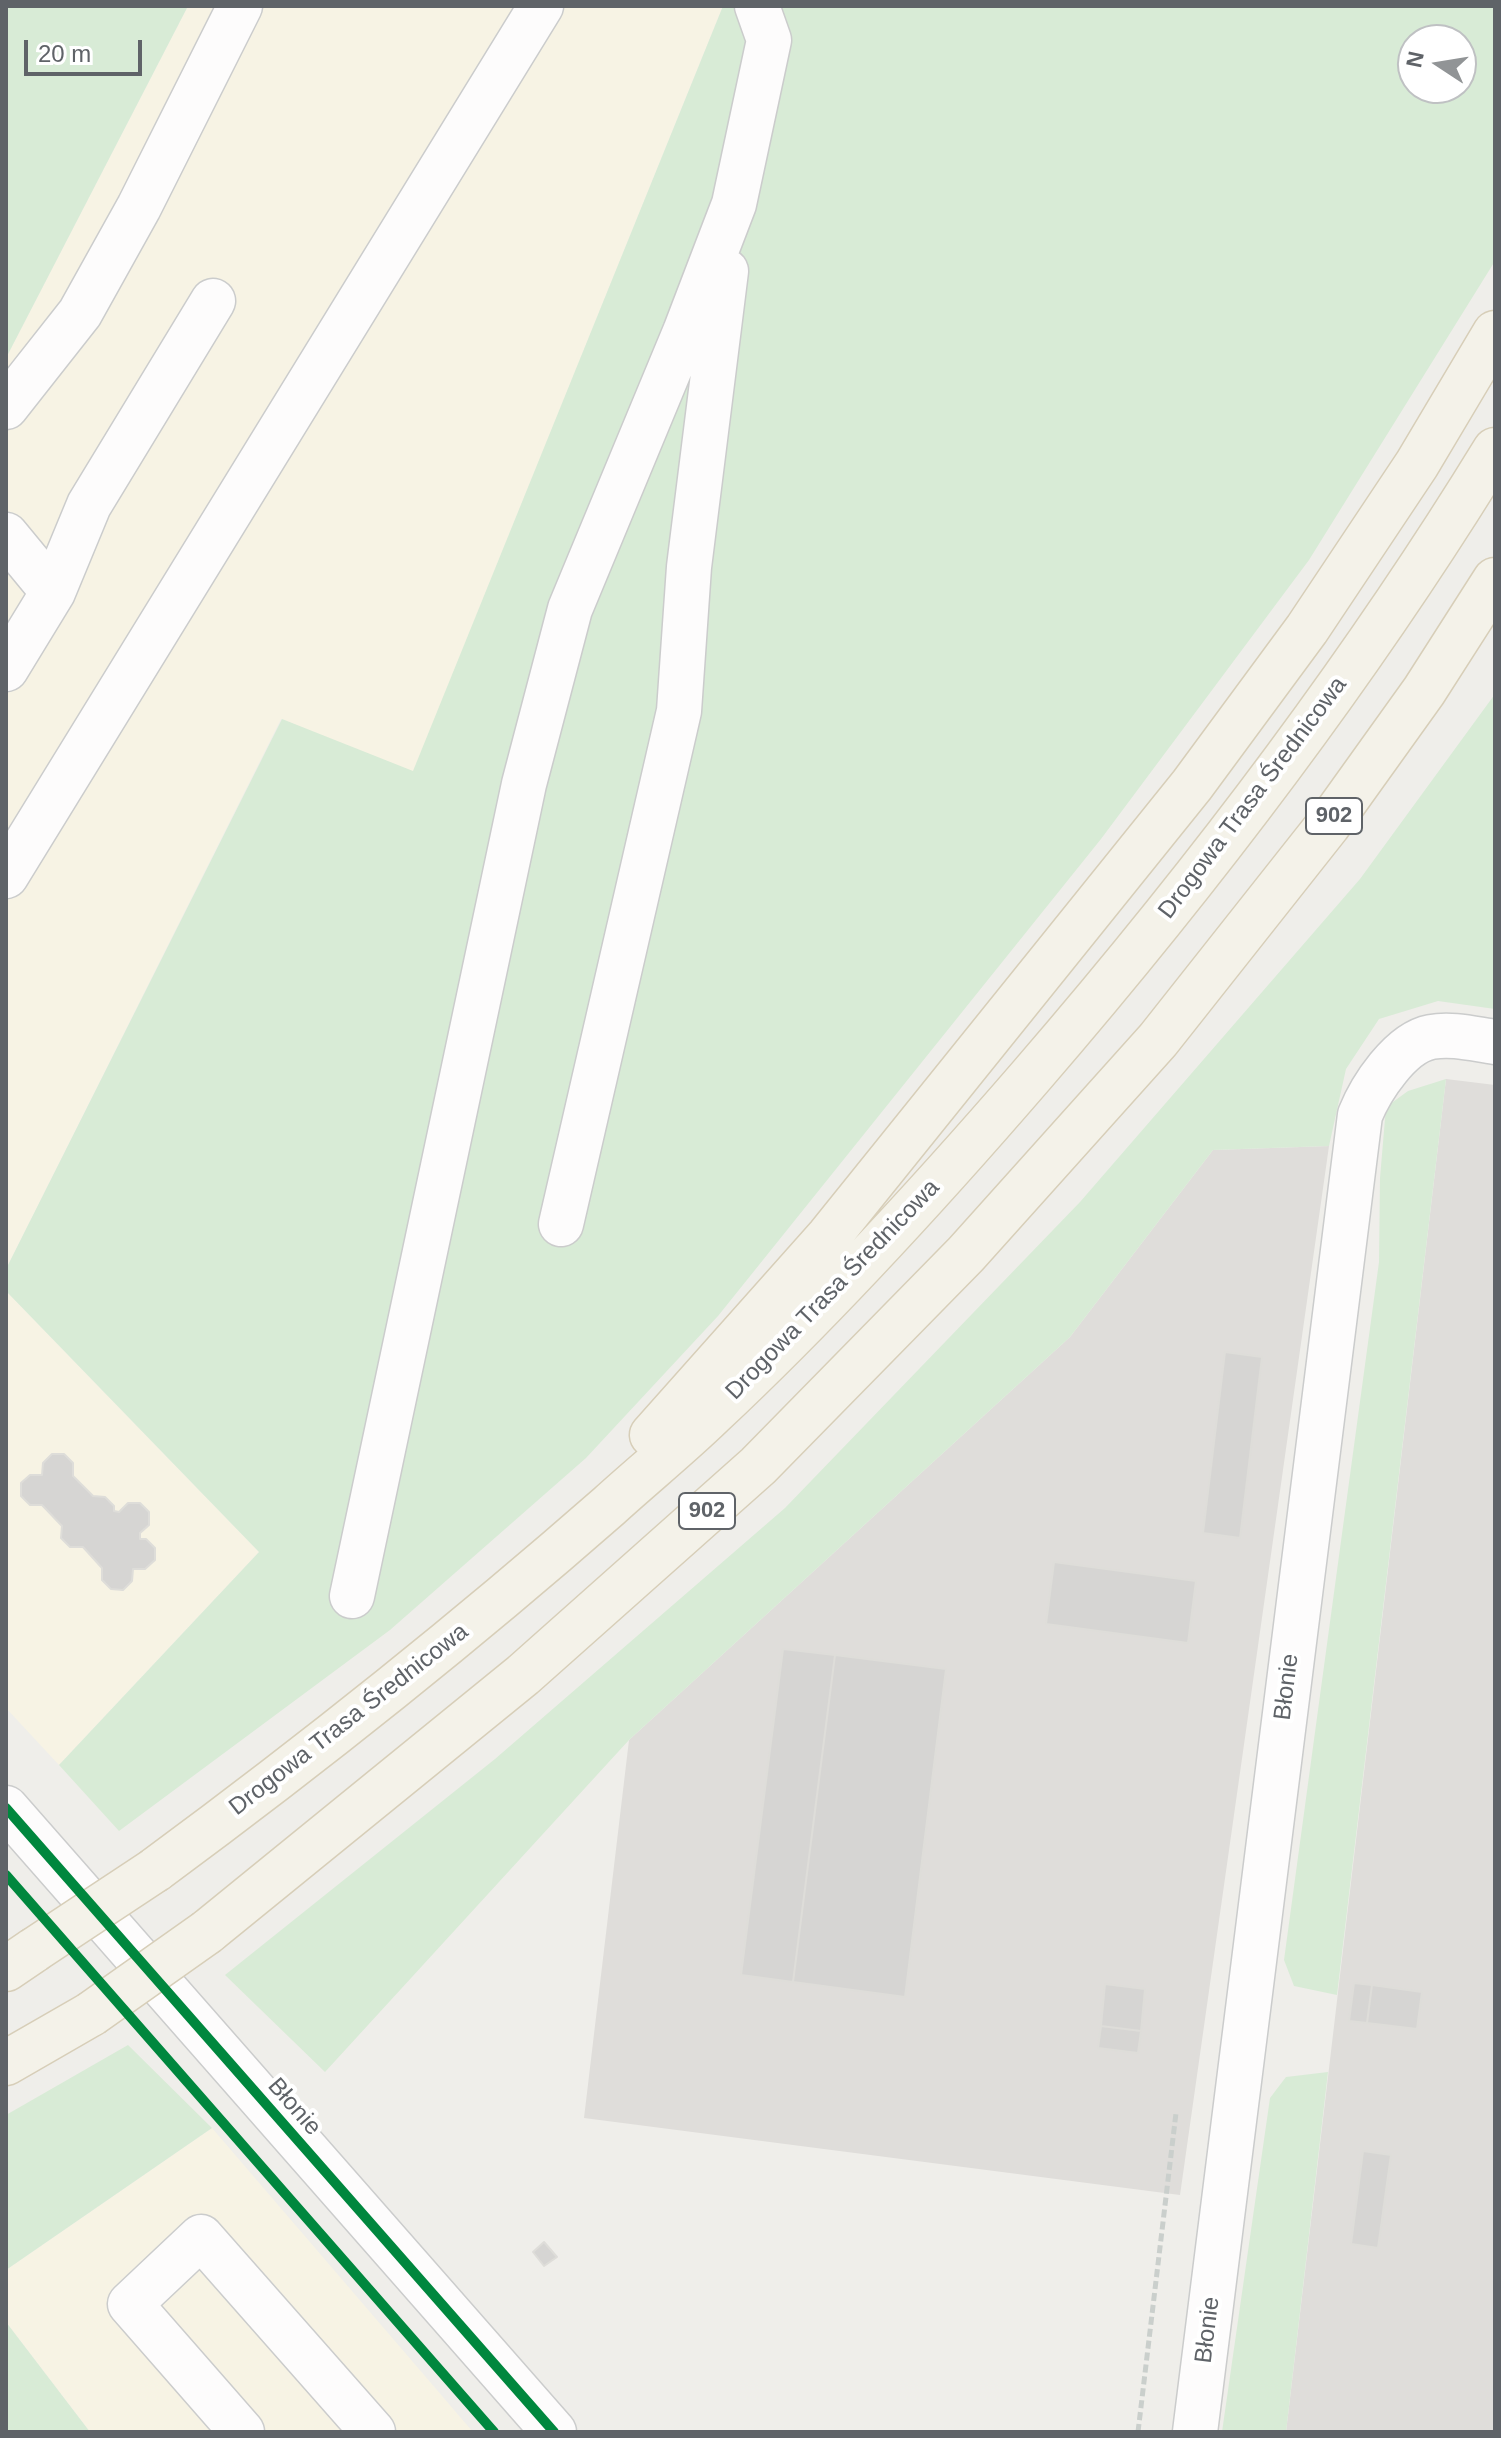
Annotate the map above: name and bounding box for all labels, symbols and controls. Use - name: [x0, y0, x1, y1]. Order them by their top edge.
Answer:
- scale bar: [28, 24, 146, 74]
- north arrow: [1397, 24, 1477, 104]
- text: 20 m: [38, 40, 91, 67]
- text: N: [1401, 49, 1429, 70]
- street label: Drogowa Trasa Średnicowa: [1153, 671, 1353, 925]
- road number: 902: [1306, 798, 1362, 834]
- street label: Drogowa Trasa Średnicowa: [720, 1174, 946, 1406]
- road number: 902: [679, 1493, 735, 1529]
- street label: Drogowa Trasa Średnicowa: [224, 1618, 474, 1822]
- street label: Błonie: [1269, 1652, 1305, 1722]
- street label: Błonie: [261, 2072, 327, 2142]
- street label: Błonie: [1190, 2295, 1226, 2365]

